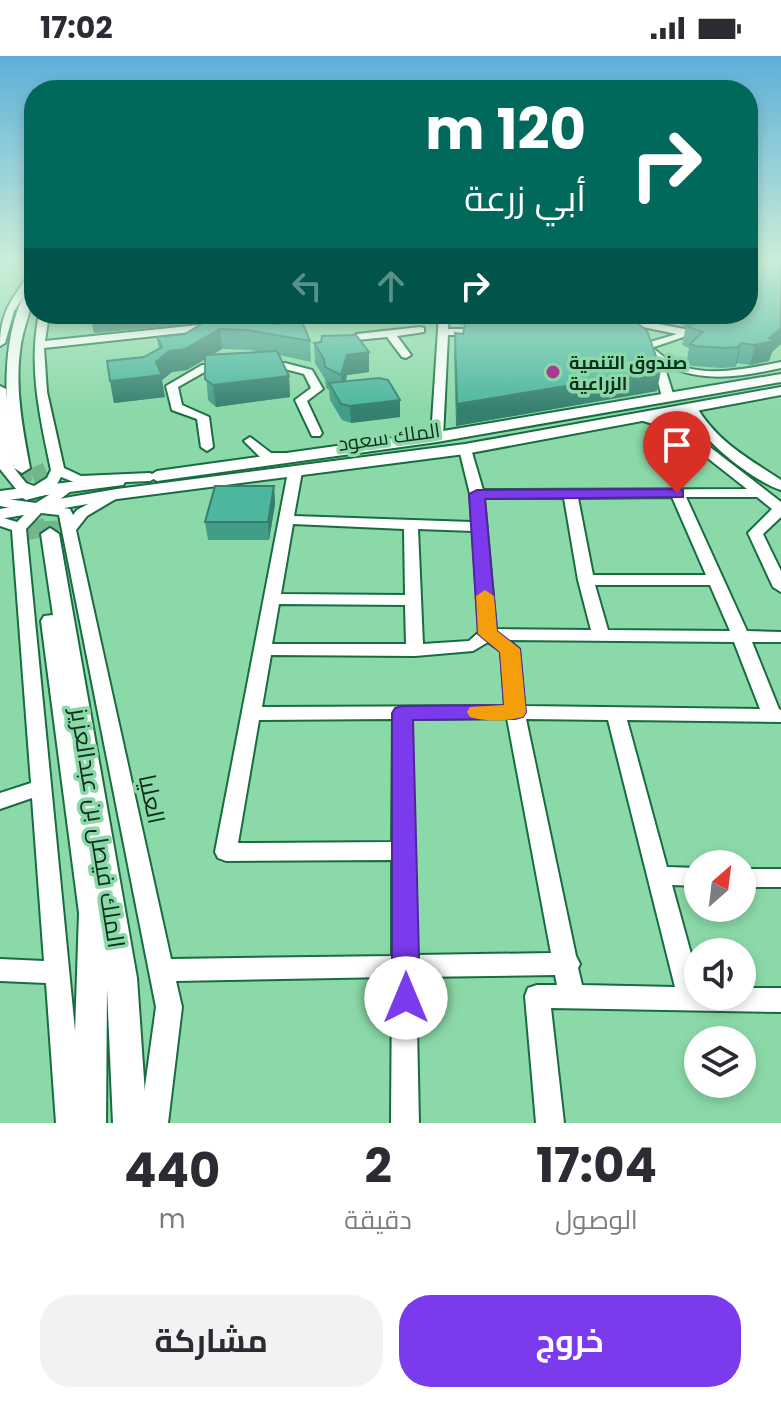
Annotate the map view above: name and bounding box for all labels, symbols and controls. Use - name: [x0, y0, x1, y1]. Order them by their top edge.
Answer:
- text: 17:02: [40, 6, 113, 49]
- text: 120 m: [425, 90, 586, 169]
- icon: right: [614, 112, 718, 216]
- text: أبي زرعة: [464, 173, 586, 224]
- icon: left: [285, 264, 329, 308]
- icon: ahead: [369, 264, 413, 308]
- icon: right: [453, 264, 497, 308]
- place label: صندوق التنمية الزراعية: [569, 350, 687, 396]
- marker: صندوق التنمية الزراعية: [544, 363, 562, 381]
- pin: [643, 411, 711, 493]
- street label: الملك سعود: [336, 416, 442, 458]
- icon: arrive: [655, 423, 699, 467]
- street label: الملك فيصل بن عبدالعزيز: [62, 704, 133, 950]
- street label: العليا: [131, 771, 173, 827]
- north arrow: [684, 850, 756, 922]
- map controls: [684, 850, 756, 1098]
- button: sound: [684, 938, 756, 1010]
- position arrow: [364, 956, 448, 1040]
- button: layers: [684, 1026, 756, 1098]
- text: 2: [364, 1132, 392, 1199]
- text: 17:04: [536, 1132, 657, 1199]
- text: 440: [124, 1137, 220, 1204]
- text: m: [159, 1201, 186, 1237]
- text: دقيقة: [344, 1202, 412, 1238]
- text: الوصول: [555, 1202, 638, 1238]
- button: مشاركة: [40, 1295, 383, 1387]
- button: خروج: [399, 1295, 741, 1387]

